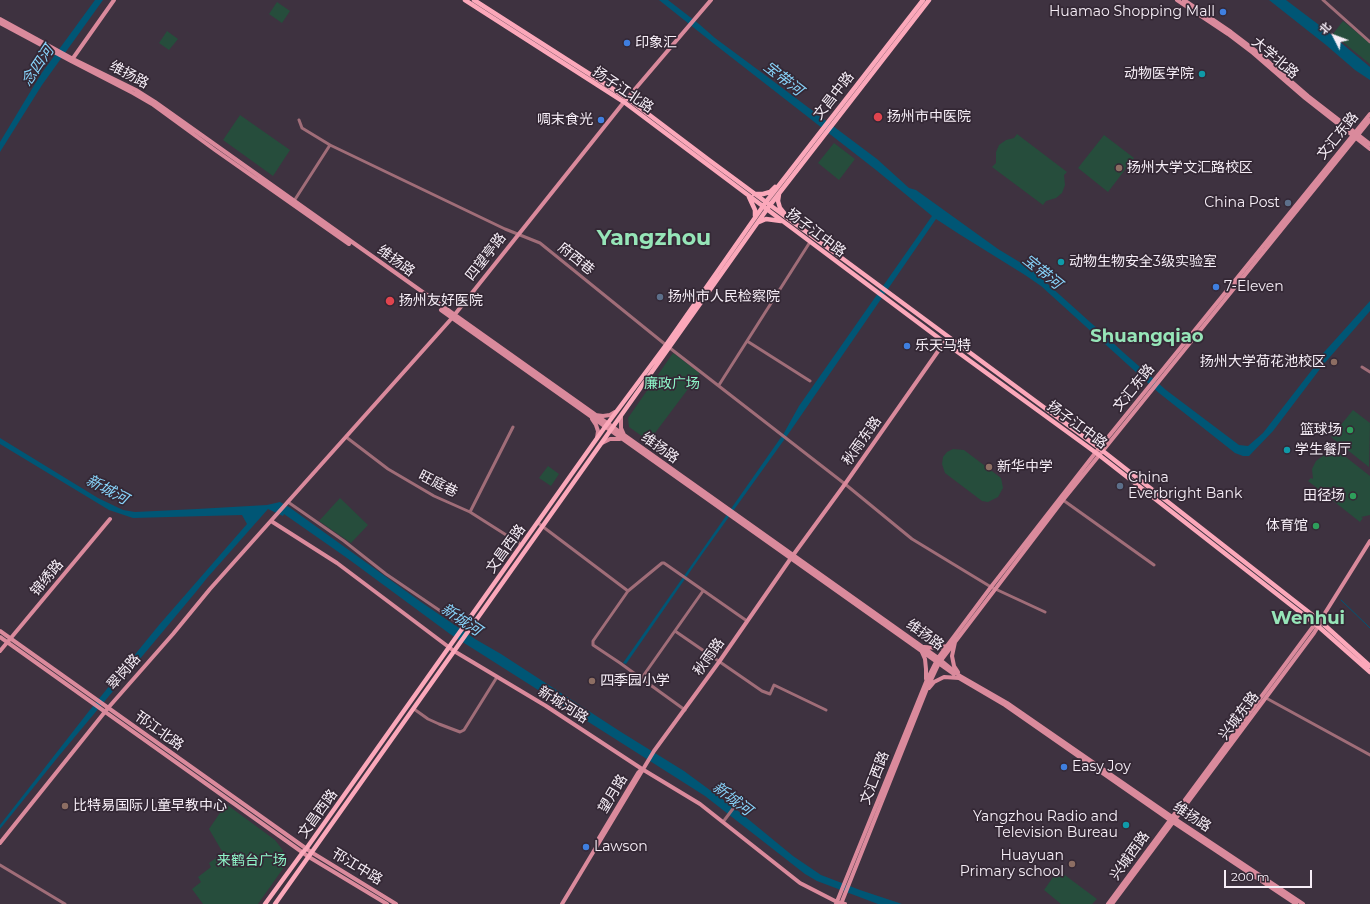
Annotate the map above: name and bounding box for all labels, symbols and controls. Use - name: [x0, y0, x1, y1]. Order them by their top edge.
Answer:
- place label: Huamao Shopping Mall: [1049, 4, 1215, 20]
- marker: Huamao Shopping Mall: [1218, 7, 1228, 17]
- north arrow: [1314, 16, 1354, 56]
- text: 北: [1316, 19, 1334, 37]
- street label: 大学北路: [1248, 34, 1302, 82]
- place label: 印象汇: [635, 35, 677, 51]
- marker: 印象汇: [622, 38, 632, 48]
- water label: 念四河: [18, 42, 58, 90]
- street label: 维扬路: [107, 58, 151, 92]
- water label: 宝带河: [760, 58, 806, 100]
- street label: 扬子江北路: [589, 63, 657, 117]
- place label: 动物医学院: [1124, 66, 1194, 82]
- street label: 文昌中路: [810, 69, 858, 123]
- marker: 动物医学院: [1197, 69, 1207, 79]
- place label: 扬州市中医院: [887, 109, 971, 125]
- street label: 文汇东路: [1314, 109, 1362, 163]
- marker: 扬州市中医院: [872, 111, 884, 123]
- place label: 啁末食光: [537, 112, 593, 128]
- marker: 啁末食光: [596, 115, 606, 125]
- place label: 扬州大学文汇路校区: [1127, 160, 1253, 176]
- marker: 扬州大学文汇路校区: [1114, 163, 1124, 173]
- place label: China Post: [1204, 195, 1280, 211]
- marker: China Post: [1283, 198, 1293, 208]
- street label: 扬子江中路: [783, 205, 849, 261]
- district label: Yangzhou: [597, 226, 711, 252]
- street label: 四望亭路: [462, 230, 510, 284]
- street label: 府西巷: [554, 239, 598, 279]
- street label: 维扬路: [374, 242, 418, 280]
- water label: 宝带河: [1019, 251, 1065, 293]
- place label: 动物生物安全3级实验室: [1069, 254, 1217, 270]
- marker: 动物生物安全3级实验室: [1056, 257, 1066, 267]
- place label: 7-Eleven: [1224, 279, 1284, 295]
- marker: 7-Eleven: [1211, 282, 1221, 292]
- place label: 扬州市人民检察院: [668, 289, 780, 305]
- marker: 扬州市人民检察院: [655, 292, 665, 302]
- place label: 扬州友好医院: [399, 293, 483, 309]
- marker: 扬州友好医院: [384, 295, 396, 307]
- district label: Shuangqiao: [1090, 326, 1204, 348]
- place label: 乐天马特: [915, 338, 971, 354]
- marker: 乐天马特: [902, 341, 912, 351]
- place label: 扬州大学荷花池校区: [1200, 354, 1326, 370]
- marker: 扬州大学荷花池校区: [1329, 357, 1339, 367]
- street label: 文汇东路: [1110, 361, 1158, 415]
- park label: 廉政广场: [644, 376, 700, 392]
- street label: 扬子江中路: [1044, 398, 1110, 452]
- street label: 秋雨东路: [839, 413, 885, 469]
- place label: 篮球场: [1300, 422, 1342, 438]
- marker: 篮球场: [1345, 425, 1355, 435]
- street label: 维扬路: [638, 429, 682, 467]
- place label: 学生餐厅: [1295, 442, 1351, 458]
- marker: 学生餐厅: [1282, 445, 1292, 455]
- place label: 新华中学: [997, 459, 1053, 475]
- marker: 新华中学: [984, 462, 994, 472]
- street label: 旺庭巷: [415, 467, 461, 501]
- place label: China Everbright Bank: [1128, 470, 1242, 502]
- water label: 新城河: [83, 471, 131, 509]
- marker: China Everbright Bank: [1115, 481, 1125, 491]
- place label: 田径场: [1303, 488, 1345, 504]
- marker: 田径场: [1348, 491, 1358, 501]
- place label: 体育馆: [1266, 518, 1308, 534]
- street label: 文昌西路: [483, 521, 529, 577]
- marker: 体育馆: [1311, 521, 1321, 531]
- street label: 锦绣路: [27, 557, 67, 599]
- water label: 新城河: [437, 600, 485, 640]
- district label: Wenhui: [1271, 608, 1345, 630]
- street label: 维扬路: [903, 616, 947, 654]
- street label: 秋雨路: [690, 635, 728, 679]
- street label: 翠岗路: [104, 651, 144, 693]
- place label: 四季园小学: [600, 673, 670, 689]
- marker: 四季园小学: [587, 676, 597, 686]
- street label: 新城河路: [535, 683, 591, 727]
- street label: 兴城东路: [1215, 689, 1263, 743]
- street label: 邗江北路: [131, 708, 187, 754]
- street label: 文汇西路: [857, 749, 893, 807]
- place label: Easy Joy: [1072, 759, 1131, 775]
- marker: Easy Joy: [1059, 762, 1069, 772]
- street label: 望月路: [595, 772, 631, 816]
- water label: 新城河: [709, 778, 755, 820]
- street label: 文昌西路: [295, 786, 341, 842]
- place label: 比特易国际儿童早教中心: [73, 798, 227, 814]
- street label: 维扬路: [1170, 798, 1214, 836]
- marker: 比特易国际儿童早教中心: [60, 801, 70, 811]
- place label: Yangzhou Radio and Television Bureau: [973, 809, 1118, 842]
- marker: Yangzhou Radio and Television Bureau: [1121, 820, 1131, 830]
- street label: 兴城西路: [1107, 828, 1153, 884]
- place label: Lawson: [594, 839, 648, 855]
- marker: Lawson: [581, 842, 591, 852]
- street label: 邗江中路: [329, 845, 385, 889]
- place label: Huayuan Primary school: [960, 848, 1064, 880]
- park label: 来鹤台广场: [217, 853, 287, 869]
- marker: Huayuan Primary school: [1067, 859, 1077, 869]
- scale bar: [1226, 862, 1314, 888]
- text: 200 m: [1231, 869, 1270, 884]

